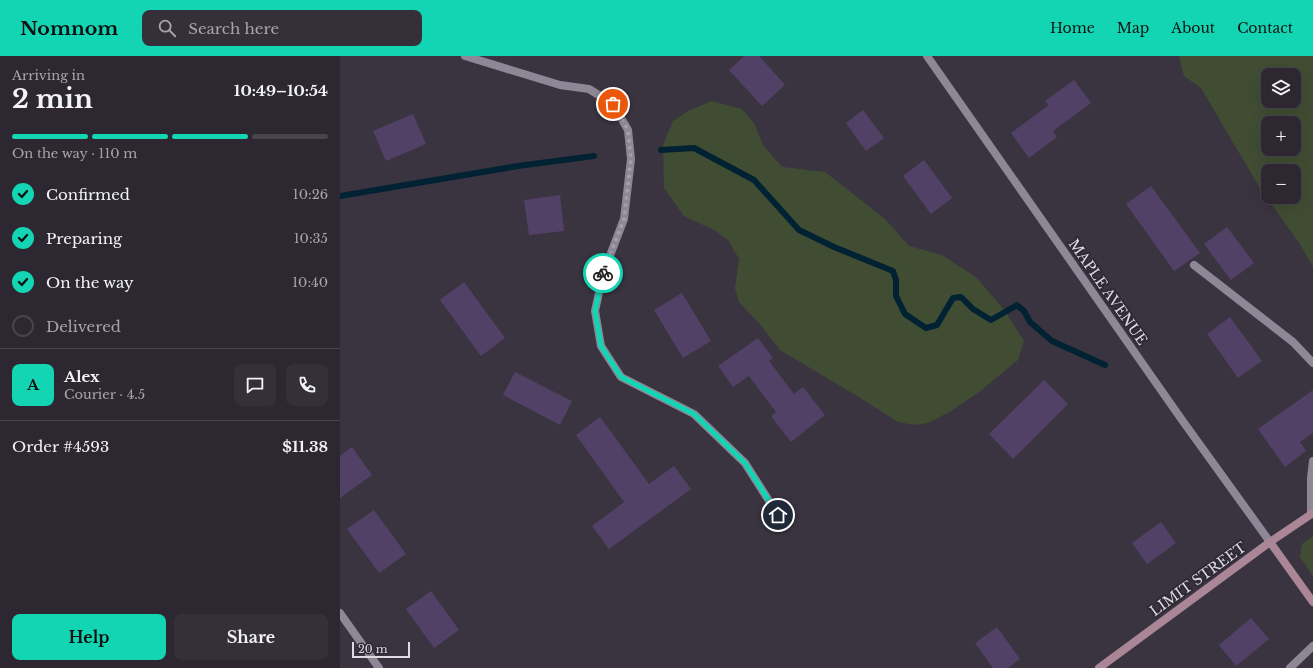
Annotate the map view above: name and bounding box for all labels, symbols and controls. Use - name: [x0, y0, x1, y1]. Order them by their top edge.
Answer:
- search box: [142, 10, 422, 46]
- text: Nomnom: [20, 17, 118, 40]
- icon: search: [156, 17, 178, 39]
- text: Search here: [188, 19, 279, 38]
- text: Home: [1050, 19, 1095, 37]
- text: Map: [1117, 19, 1149, 37]
- text: About: [1171, 19, 1215, 37]
- text: Contact: [1237, 19, 1293, 37]
- text: Arriving in: [12, 67, 85, 84]
- map controls: [1261, 68, 1301, 204]
- button: layers: [1261, 68, 1301, 108]
- text: 10:49–10:54: [234, 81, 328, 100]
- text: 2 min: [12, 83, 93, 115]
- pin: [596, 87, 630, 121]
- icon: bag: [602, 93, 624, 115]
- button: +: [1261, 116, 1301, 156]
- text: On the way · 110 m: [12, 145, 137, 162]
- button: −: [1261, 164, 1301, 204]
- icon: check: [12, 183, 34, 205]
- text: Confirmed: [46, 185, 130, 204]
- text: 10:26: [293, 186, 328, 203]
- icon: check: [12, 227, 34, 249]
- text: Preparing: [46, 229, 122, 248]
- text: 10:35: [294, 230, 328, 247]
- street label: MAPLE AVENUE: [1065, 236, 1151, 348]
- courier: [583, 253, 623, 293]
- icon: bike: [592, 262, 614, 284]
- icon: check: [12, 271, 34, 293]
- text: On the way: [46, 273, 134, 292]
- text: 10:40: [292, 274, 328, 291]
- text: Delivered: [46, 317, 121, 336]
- button: chat: [234, 364, 276, 406]
- button: phone: [286, 364, 328, 406]
- text: Alex: [64, 367, 100, 386]
- text: A: [27, 375, 39, 394]
- text: Courier · 4.5: [64, 386, 145, 403]
- text: Order #4593: [12, 437, 109, 456]
- text: $11.38: [282, 437, 328, 456]
- pin: [761, 498, 795, 532]
- icon: home: [767, 504, 789, 526]
- street label: LIMIT STREET: [1146, 538, 1250, 620]
- button: Help: [12, 614, 166, 660]
- button: Share: [174, 614, 328, 660]
- scale bar: [352, 640, 410, 659]
- text: 20 m: [358, 642, 388, 656]

